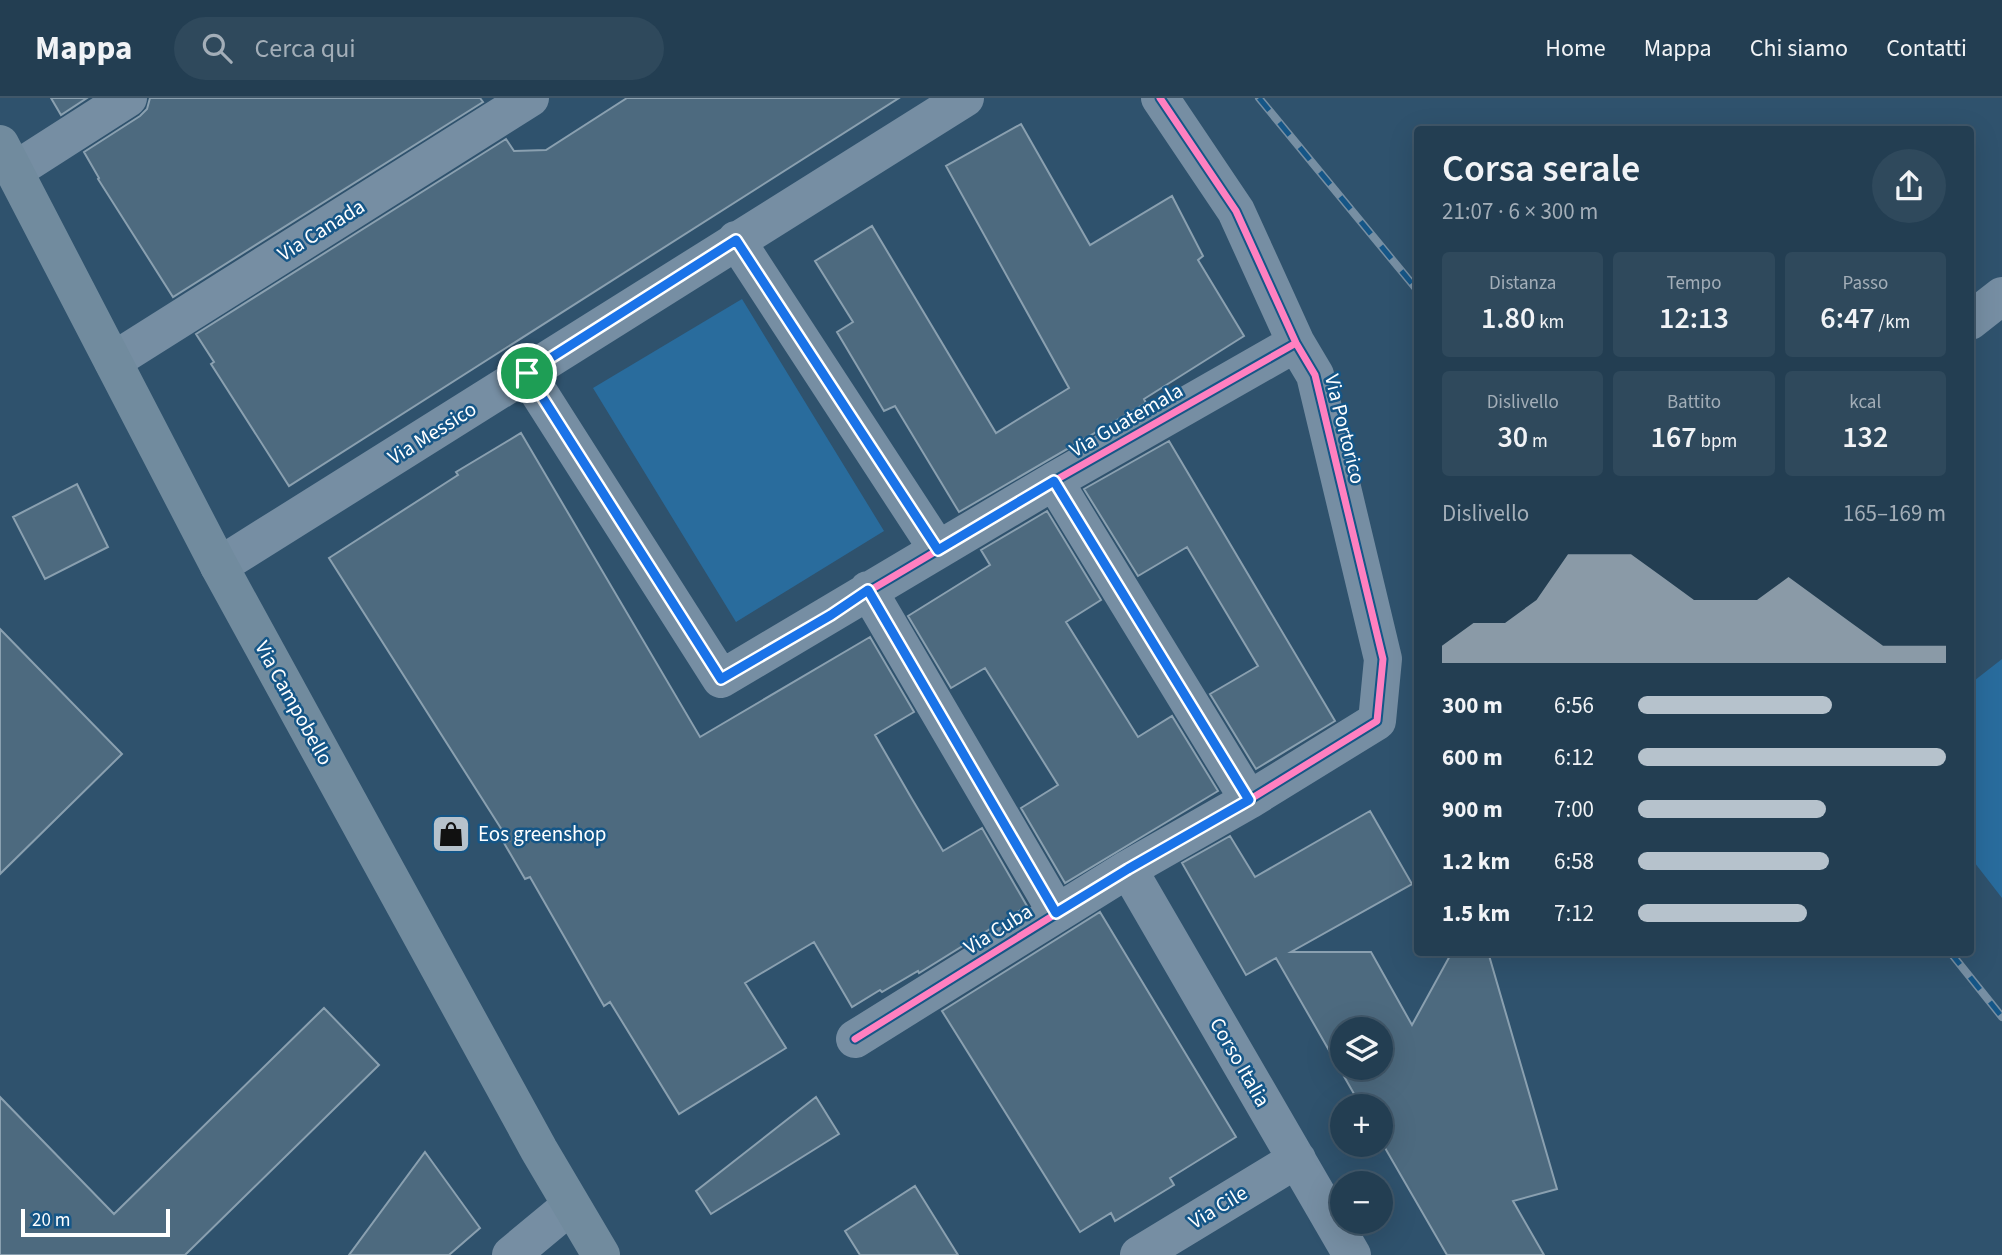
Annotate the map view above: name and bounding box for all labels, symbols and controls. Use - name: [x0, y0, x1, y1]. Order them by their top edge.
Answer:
- search box: [174, 17, 664, 80]
- text: Mappa: [35, 25, 132, 72]
- icon: search: [198, 29, 236, 67]
- text: Cerca qui: [254, 30, 356, 67]
- text: Home: [1545, 31, 1606, 66]
- text: Mappa: [1644, 31, 1712, 66]
- text: Chi siamo: [1750, 31, 1848, 66]
- text: Contatti: [1886, 31, 1967, 66]
- text: Corsa serale: [1442, 142, 1640, 196]
- button: share: [1872, 149, 1946, 223]
- street label: Via Canada: [272, 191, 370, 269]
- text: 21:07 · 6 × 300 m: [1442, 195, 1598, 228]
- text: Distanza: [1489, 270, 1556, 297]
- text: Tempo: [1667, 270, 1721, 297]
- text: Passo: [1842, 270, 1888, 297]
- text: 1.80: [1481, 297, 1535, 340]
- text: 12:13: [1659, 297, 1729, 340]
- text: 6:47: [1820, 297, 1875, 340]
- text: km: [1535, 309, 1564, 336]
- text: /km: [1875, 309, 1910, 336]
- pin: [497, 343, 557, 403]
- icon: arrive: [508, 354, 546, 392]
- street label: Via Portorico: [1317, 371, 1373, 487]
- street label: Via Guatemala: [1064, 375, 1188, 465]
- text: Dislivello: [1487, 389, 1559, 416]
- text: Battito: [1667, 389, 1721, 416]
- text: kcal: [1849, 389, 1881, 416]
- street label: Via Messico: [382, 394, 482, 472]
- text: 30: [1497, 416, 1528, 459]
- text: 167: [1651, 416, 1697, 459]
- text: 132: [1842, 416, 1888, 459]
- text: m: [1528, 428, 1548, 455]
- text: bpm: [1697, 428, 1737, 455]
- text: Dislivello: [1442, 497, 1529, 530]
- text: 165–169 m: [1843, 497, 1946, 530]
- street label: Via Campobello: [247, 635, 341, 771]
- text: 300 m: [1442, 689, 1503, 722]
- text: 6:56: [1554, 689, 1594, 722]
- text: 600 m: [1442, 741, 1503, 774]
- text: 6:12: [1554, 741, 1594, 774]
- text: 900 m: [1442, 793, 1503, 826]
- text: 7:00: [1554, 793, 1594, 826]
- shop icon: Eos greenshop: [430, 813, 472, 855]
- place label: Eos greenshop: [478, 819, 606, 849]
- text: 1.2 km: [1442, 845, 1510, 878]
- text: 6:58: [1554, 845, 1594, 878]
- street label: Via Cuba: [958, 896, 1038, 962]
- text: 1.5 km: [1442, 897, 1510, 930]
- text: 7:12: [1554, 897, 1594, 930]
- street label: Corso Italia: [1202, 1012, 1278, 1112]
- map controls: [1330, 1017, 1393, 1234]
- button: layers: [1330, 1017, 1393, 1080]
- button: +: [1330, 1094, 1393, 1157]
- button: −: [1330, 1171, 1393, 1234]
- street label: Via Cile: [1183, 1178, 1253, 1236]
- scale bar: [21, 1206, 170, 1238]
- text: 20 m: [32, 1207, 70, 1234]

